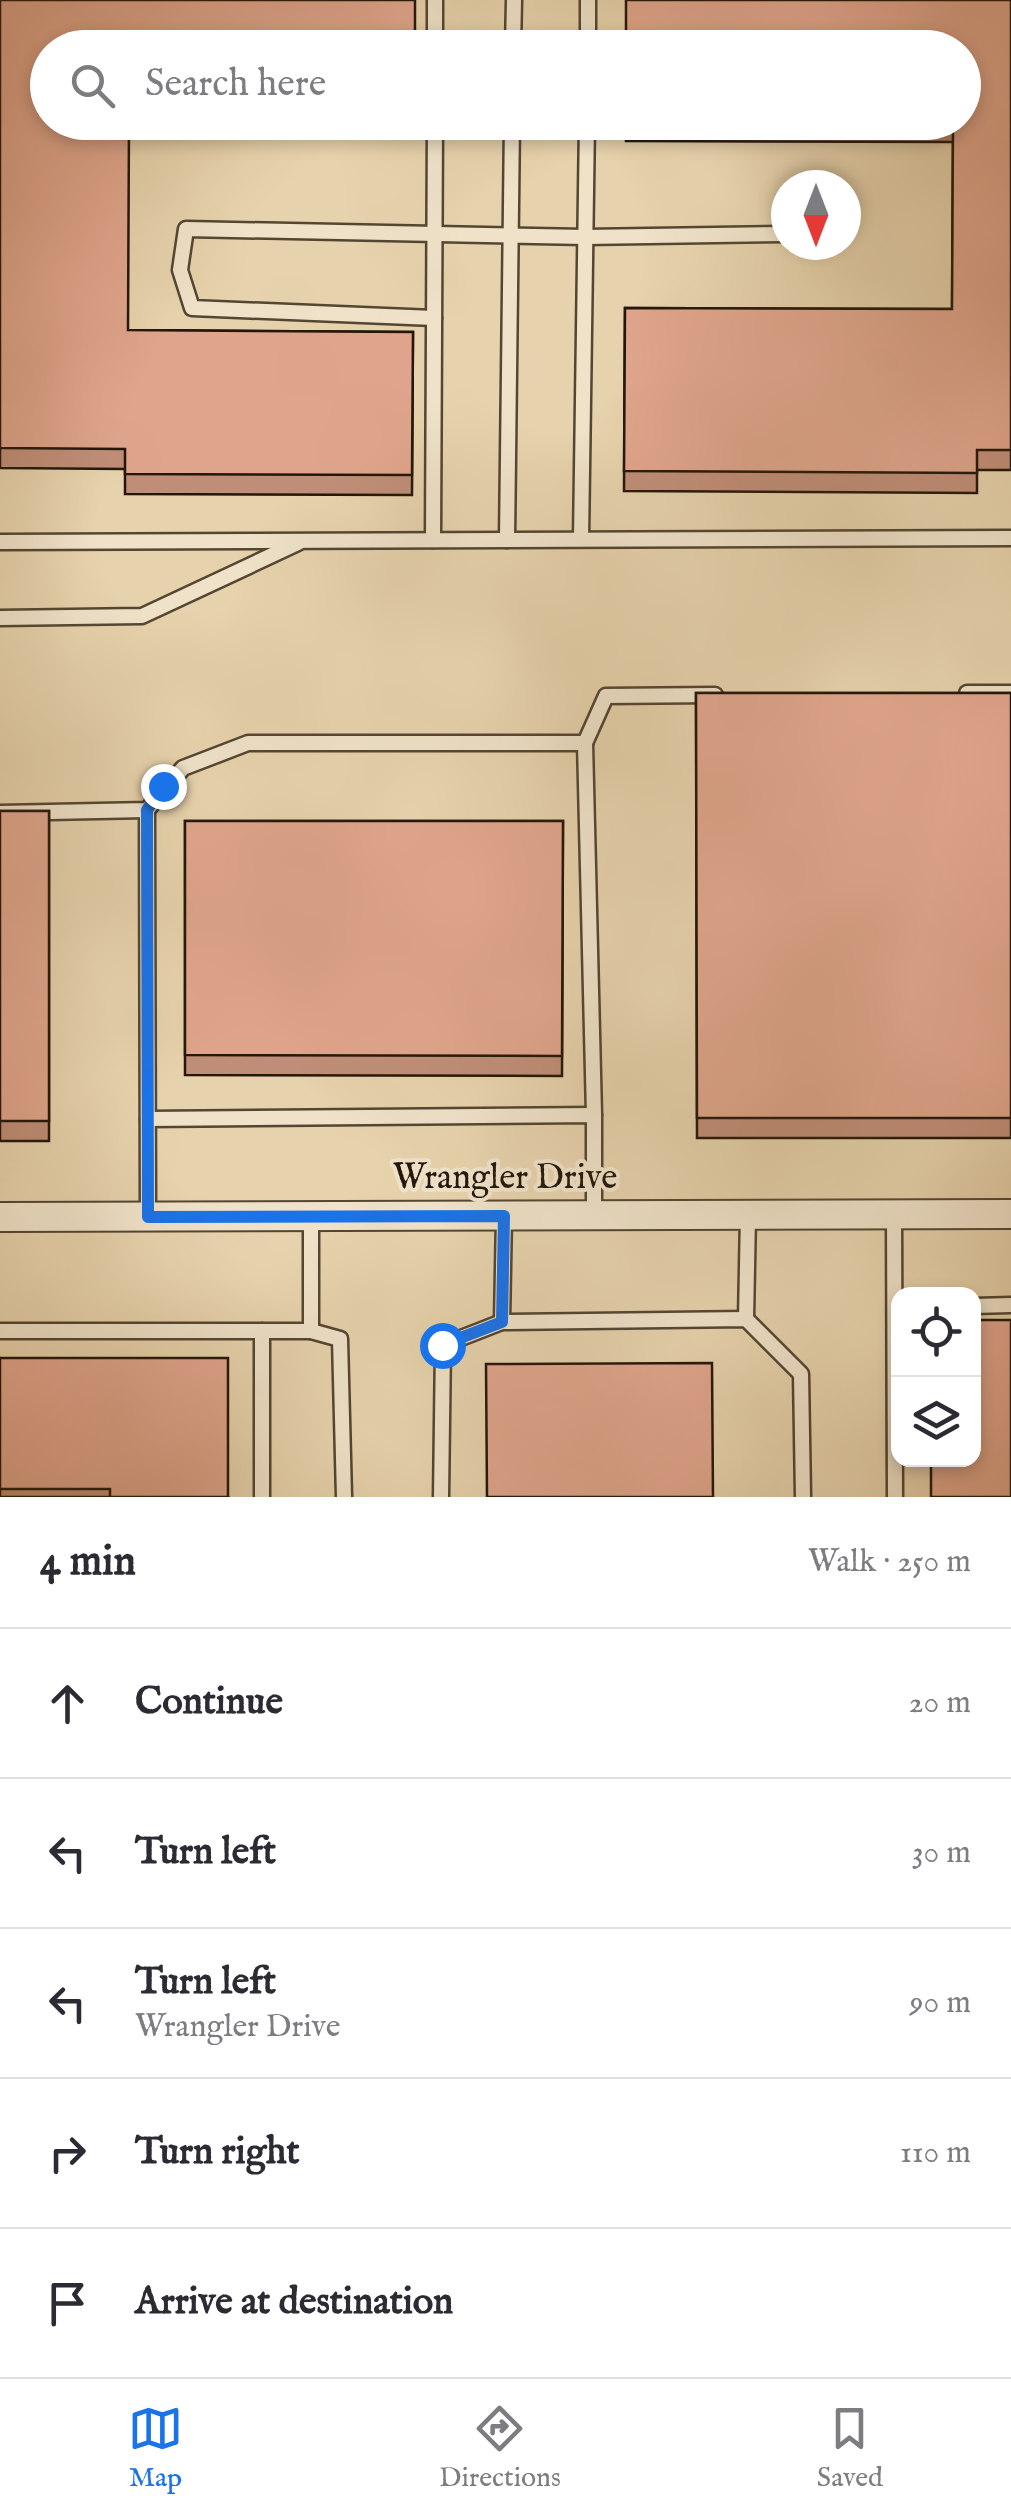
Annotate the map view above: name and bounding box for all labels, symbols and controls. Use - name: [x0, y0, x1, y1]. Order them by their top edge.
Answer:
- search box: [30, 30, 981, 140]
- icon: search: [65, 58, 120, 113]
- text: Search here: [145, 61, 326, 109]
- north arrow: [771, 170, 861, 260]
- route end: [141, 764, 187, 810]
- street label: Wrangler Drive: [393, 1156, 617, 1201]
- map controls: [891, 1287, 981, 1467]
- button: locate: [891, 1287, 981, 1377]
- route start: [420, 1323, 466, 1369]
- button: layers: [891, 1377, 981, 1467]
- text: 4 min: [40, 1536, 136, 1589]
- text: Walk · 250 m: [808, 1542, 971, 1583]
- icon: ahead: [40, 1676, 95, 1731]
- text: Continue: [135, 1679, 283, 1727]
- text: 20 m: [909, 1683, 971, 1724]
- icon: left: [40, 1826, 95, 1881]
- text: Turn left: [135, 1829, 276, 1877]
- text: 30 m: [912, 1833, 971, 1874]
- text: Turn left: [135, 1959, 276, 2007]
- icon: left: [40, 1976, 95, 2031]
- text: 90 m: [910, 1983, 971, 2024]
- text: Wrangler Drive: [135, 2007, 340, 2048]
- icon: right: [40, 2126, 95, 2181]
- text: Turn right: [135, 2129, 299, 2177]
- text: 110 m: [900, 2133, 971, 2174]
- icon: arrive: [40, 2276, 95, 2331]
- text: Arrive at destination: [135, 2279, 453, 2327]
- tab: Map: [128, 2401, 183, 2496]
- tab: Directions: [439, 2401, 561, 2496]
- tab: Saved: [817, 2401, 883, 2496]

